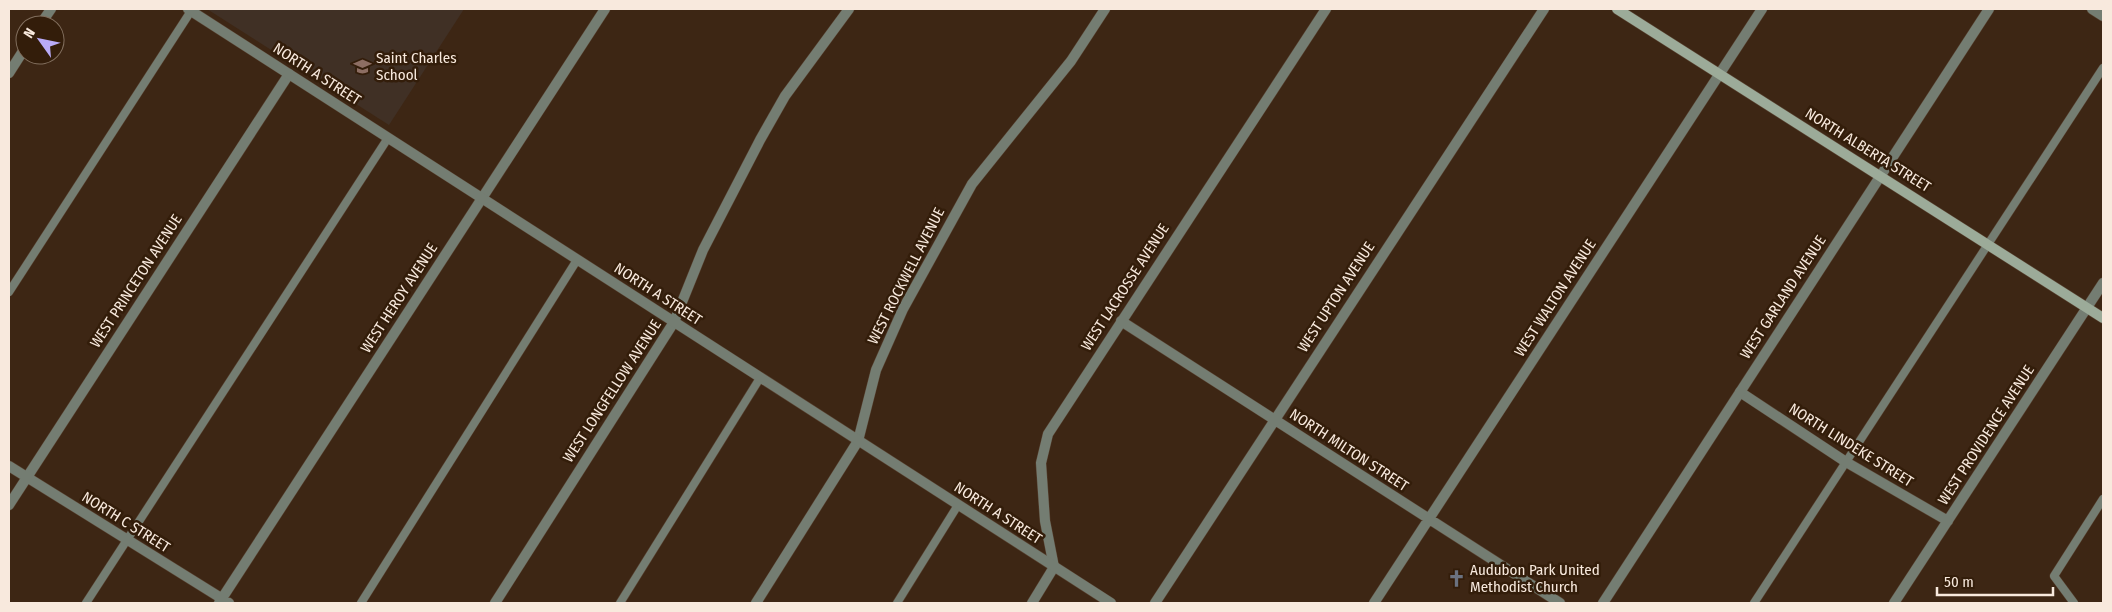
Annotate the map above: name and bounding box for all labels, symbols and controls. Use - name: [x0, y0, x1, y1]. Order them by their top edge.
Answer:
- north arrow: [15, 15, 65, 65]
- text: N: [20, 25, 39, 41]
- street label: NORTH A STREET: [270, 39, 364, 109]
- place label: Saint Charles School: [376, 49, 457, 84]
- school or university icon: Saint Charles School: [352, 57, 372, 77]
- street label: NORTH ALBERTA STREET: [1802, 104, 1934, 196]
- street label: WEST ROCKWELL AVENUE: [864, 205, 948, 347]
- street label: WEST PRINCETON AVENUE: [86, 211, 186, 351]
- street label: WEST LACROSSE AVENUE: [1077, 220, 1173, 354]
- street label: WEST GARLAND AVENUE: [1736, 232, 1830, 362]
- street label: WEST WALTON AVENUE: [1510, 236, 1600, 360]
- street label: WEST UPTON AVENUE: [1294, 238, 1378, 356]
- street label: WEST HEROY AVENUE: [357, 240, 441, 356]
- street label: NORTH A STREET: [611, 259, 705, 329]
- street label: WEST LONGFELLOW AVENUE: [559, 316, 665, 466]
- street label: WEST PROVIDENCE AVENUE: [1934, 362, 2038, 508]
- street label: NORTH LINDEKE STREET: [1786, 399, 1917, 491]
- street label: NORTH MILTON STREET: [1286, 405, 1412, 495]
- street label: NORTH A STREET: [951, 478, 1045, 548]
- street label: NORTH C STREET: [79, 488, 173, 556]
- place label: Audubon Park United Methodist Church: [1470, 561, 1600, 596]
- scale bar: [1937, 564, 2053, 596]
- church icon: Audubon Park United Methodist Church: [1446, 569, 1466, 589]
- text: 50 m: [1944, 573, 1974, 591]

